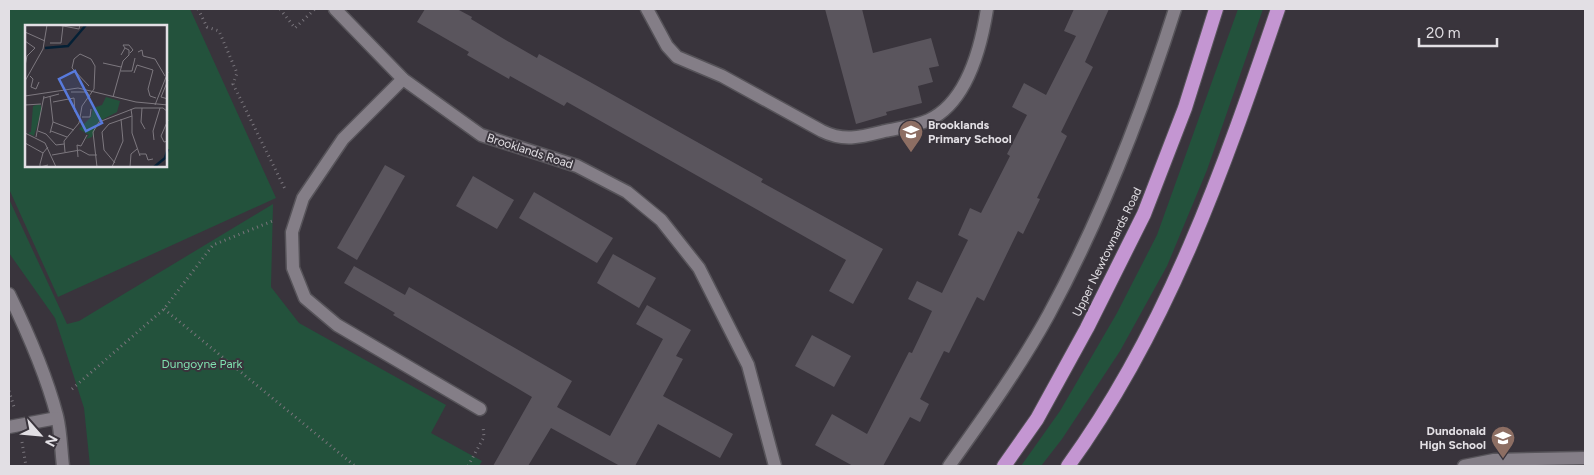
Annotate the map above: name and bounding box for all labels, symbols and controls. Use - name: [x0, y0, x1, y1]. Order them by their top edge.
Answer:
- scale bar: [1419, 15, 1496, 47]
- text: 20 m: [1426, 24, 1460, 42]
- inset map: [25, 25, 168, 168]
- place label: Brooklands Primary School: [928, 118, 1012, 146]
- school or university icon: Brooklands Primary School: [898, 119, 924, 153]
- street label: Brooklands Road: [485, 130, 575, 172]
- street label: Upper Newtownards Road: [1070, 185, 1144, 319]
- park label: Dungoyne Park: [162, 357, 243, 371]
- north arrow: [15, 410, 65, 460]
- place label: Dundonald High School: [1419, 424, 1486, 452]
- school or university icon: Dundonald High School: [1490, 425, 1516, 459]
- text: N: [41, 432, 61, 449]

